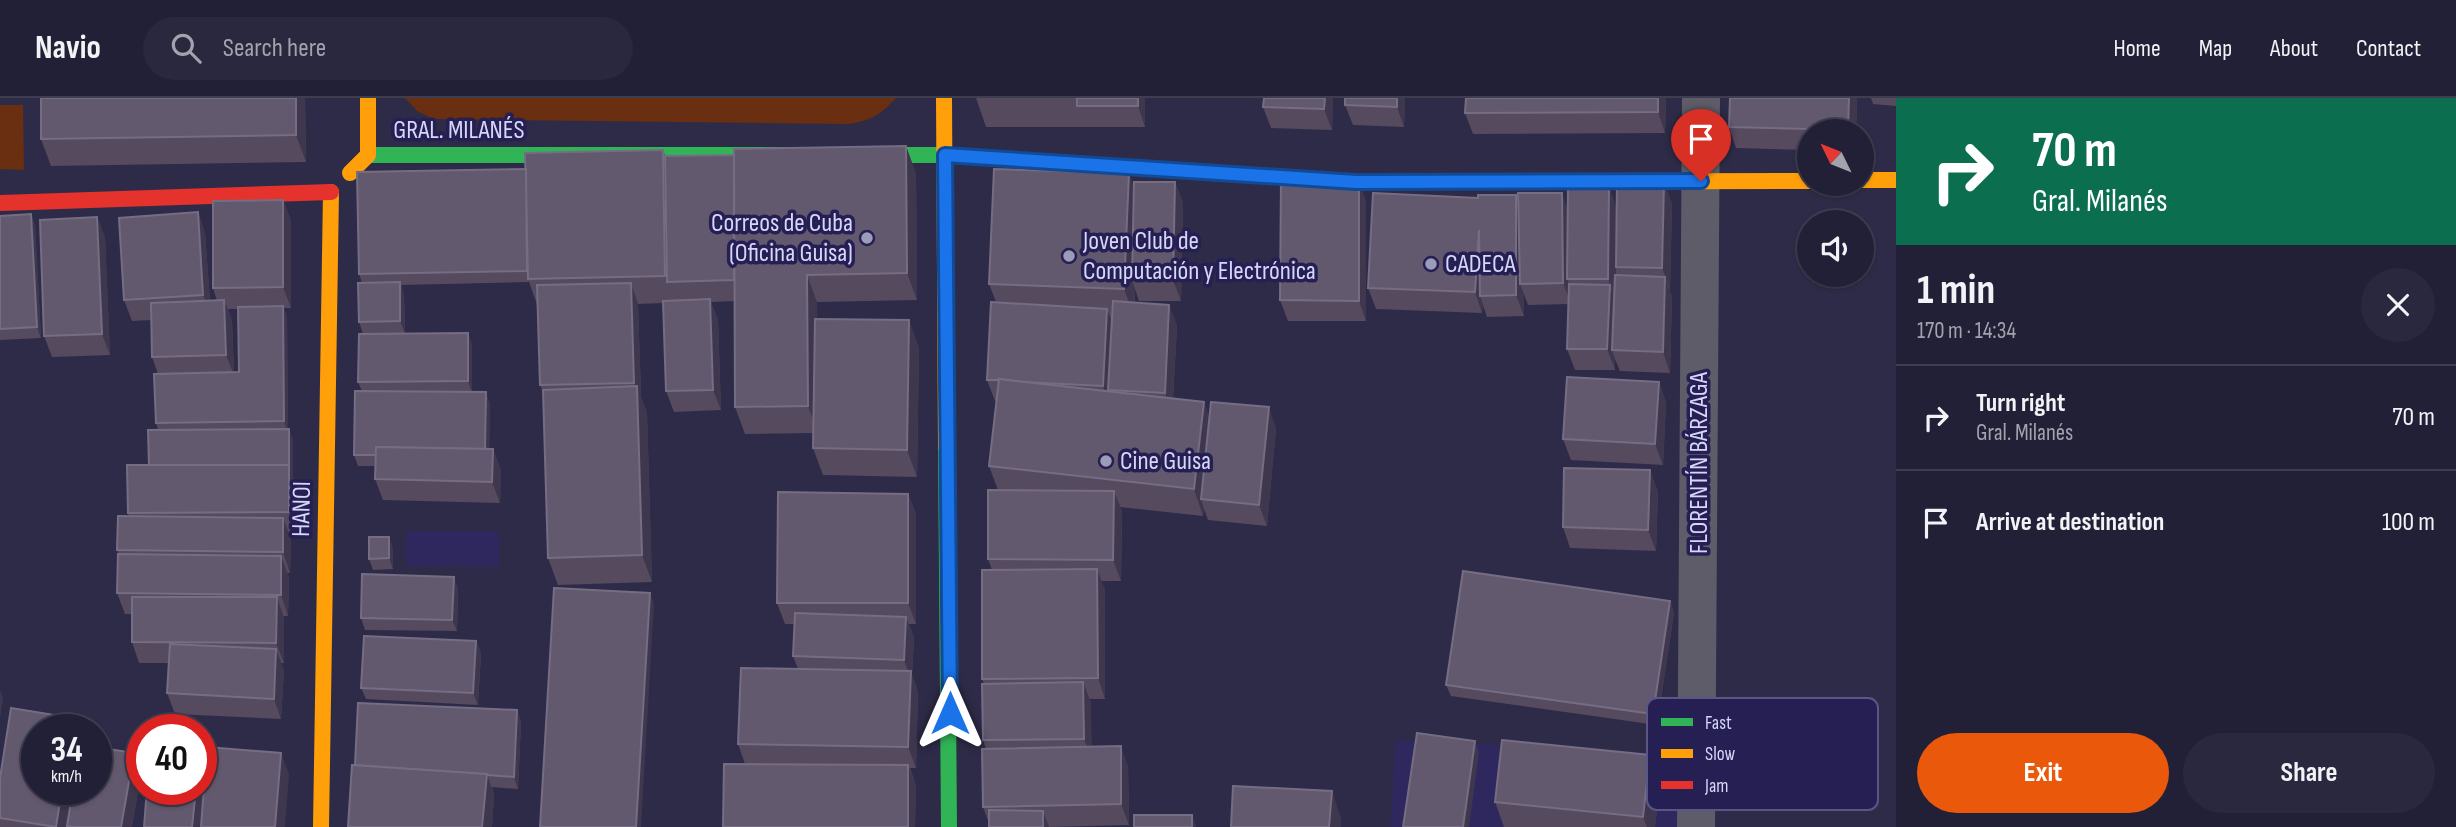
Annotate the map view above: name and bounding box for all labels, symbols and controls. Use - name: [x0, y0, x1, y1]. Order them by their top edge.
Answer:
- search box: [143, 17, 633, 80]
- text: Navio: [35, 28, 101, 68]
- icon: search: [167, 29, 205, 67]
- text: Search here: [223, 33, 326, 64]
- text: Home: [2113, 34, 2161, 63]
- text: Map: [2199, 34, 2232, 63]
- text: About: [2270, 34, 2318, 63]
- text: Contact: [2356, 34, 2421, 63]
- pin: [1671, 109, 1731, 181]
- street label: GRAL. MILANÉS: [393, 115, 525, 146]
- north arrow: [1797, 119, 1874, 196]
- map controls: [1797, 119, 1874, 287]
- icon: arrive: [1682, 120, 1720, 158]
- text: 70 m: [2032, 122, 2117, 181]
- icon: right: [1917, 126, 2008, 217]
- text: Gral. Milanés: [2032, 182, 2167, 221]
- place label: Correos de Cuba (Oficina Guisa): [711, 208, 853, 269]
- button: sound: [1797, 210, 1874, 287]
- place label: Joven Club de Computación y Electrónica: [1082, 226, 1316, 287]
- marker: Correos de Cuba (Oficina Guisa): [859, 230, 875, 246]
- marker: Joven Club de Computación y Electrónica: [1061, 248, 1077, 264]
- place label: CADECA: [1445, 249, 1517, 280]
- marker: CADECA: [1423, 256, 1439, 272]
- text: 1 min: [1917, 265, 1995, 316]
- button: close: [2361, 268, 2435, 342]
- text: 170 m · 14:34: [1917, 317, 2016, 345]
- street label: FLORENTÍN BÁRZAGA: [1684, 371, 1715, 554]
- text: Turn right: [1976, 388, 2065, 419]
- icon: right: [1917, 399, 1955, 437]
- text: 70 m: [2392, 402, 2435, 433]
- text: Gral. Milanés: [1976, 419, 2073, 447]
- place label: Cine Guisa: [1120, 446, 1211, 477]
- marker: Cine Guisa: [1098, 453, 1114, 469]
- street label: HANOI: [286, 481, 318, 537]
- icon: arrive: [1917, 504, 1955, 542]
- text: Arrive at destination: [1976, 507, 2164, 538]
- text: 100 m: [2382, 507, 2435, 538]
- position arrow: [913, 676, 987, 750]
- legend: [1647, 698, 1878, 810]
- text: Fast: [1705, 712, 1732, 735]
- speed limit sign: 40: [126, 714, 217, 805]
- text: 34: [51, 729, 83, 772]
- button: Exit: [1917, 733, 2169, 813]
- button: Share: [2183, 733, 2435, 813]
- text: Slow: [1705, 743, 1735, 766]
- text: km/h: [51, 766, 82, 787]
- text: Jam: [1704, 775, 1728, 798]

